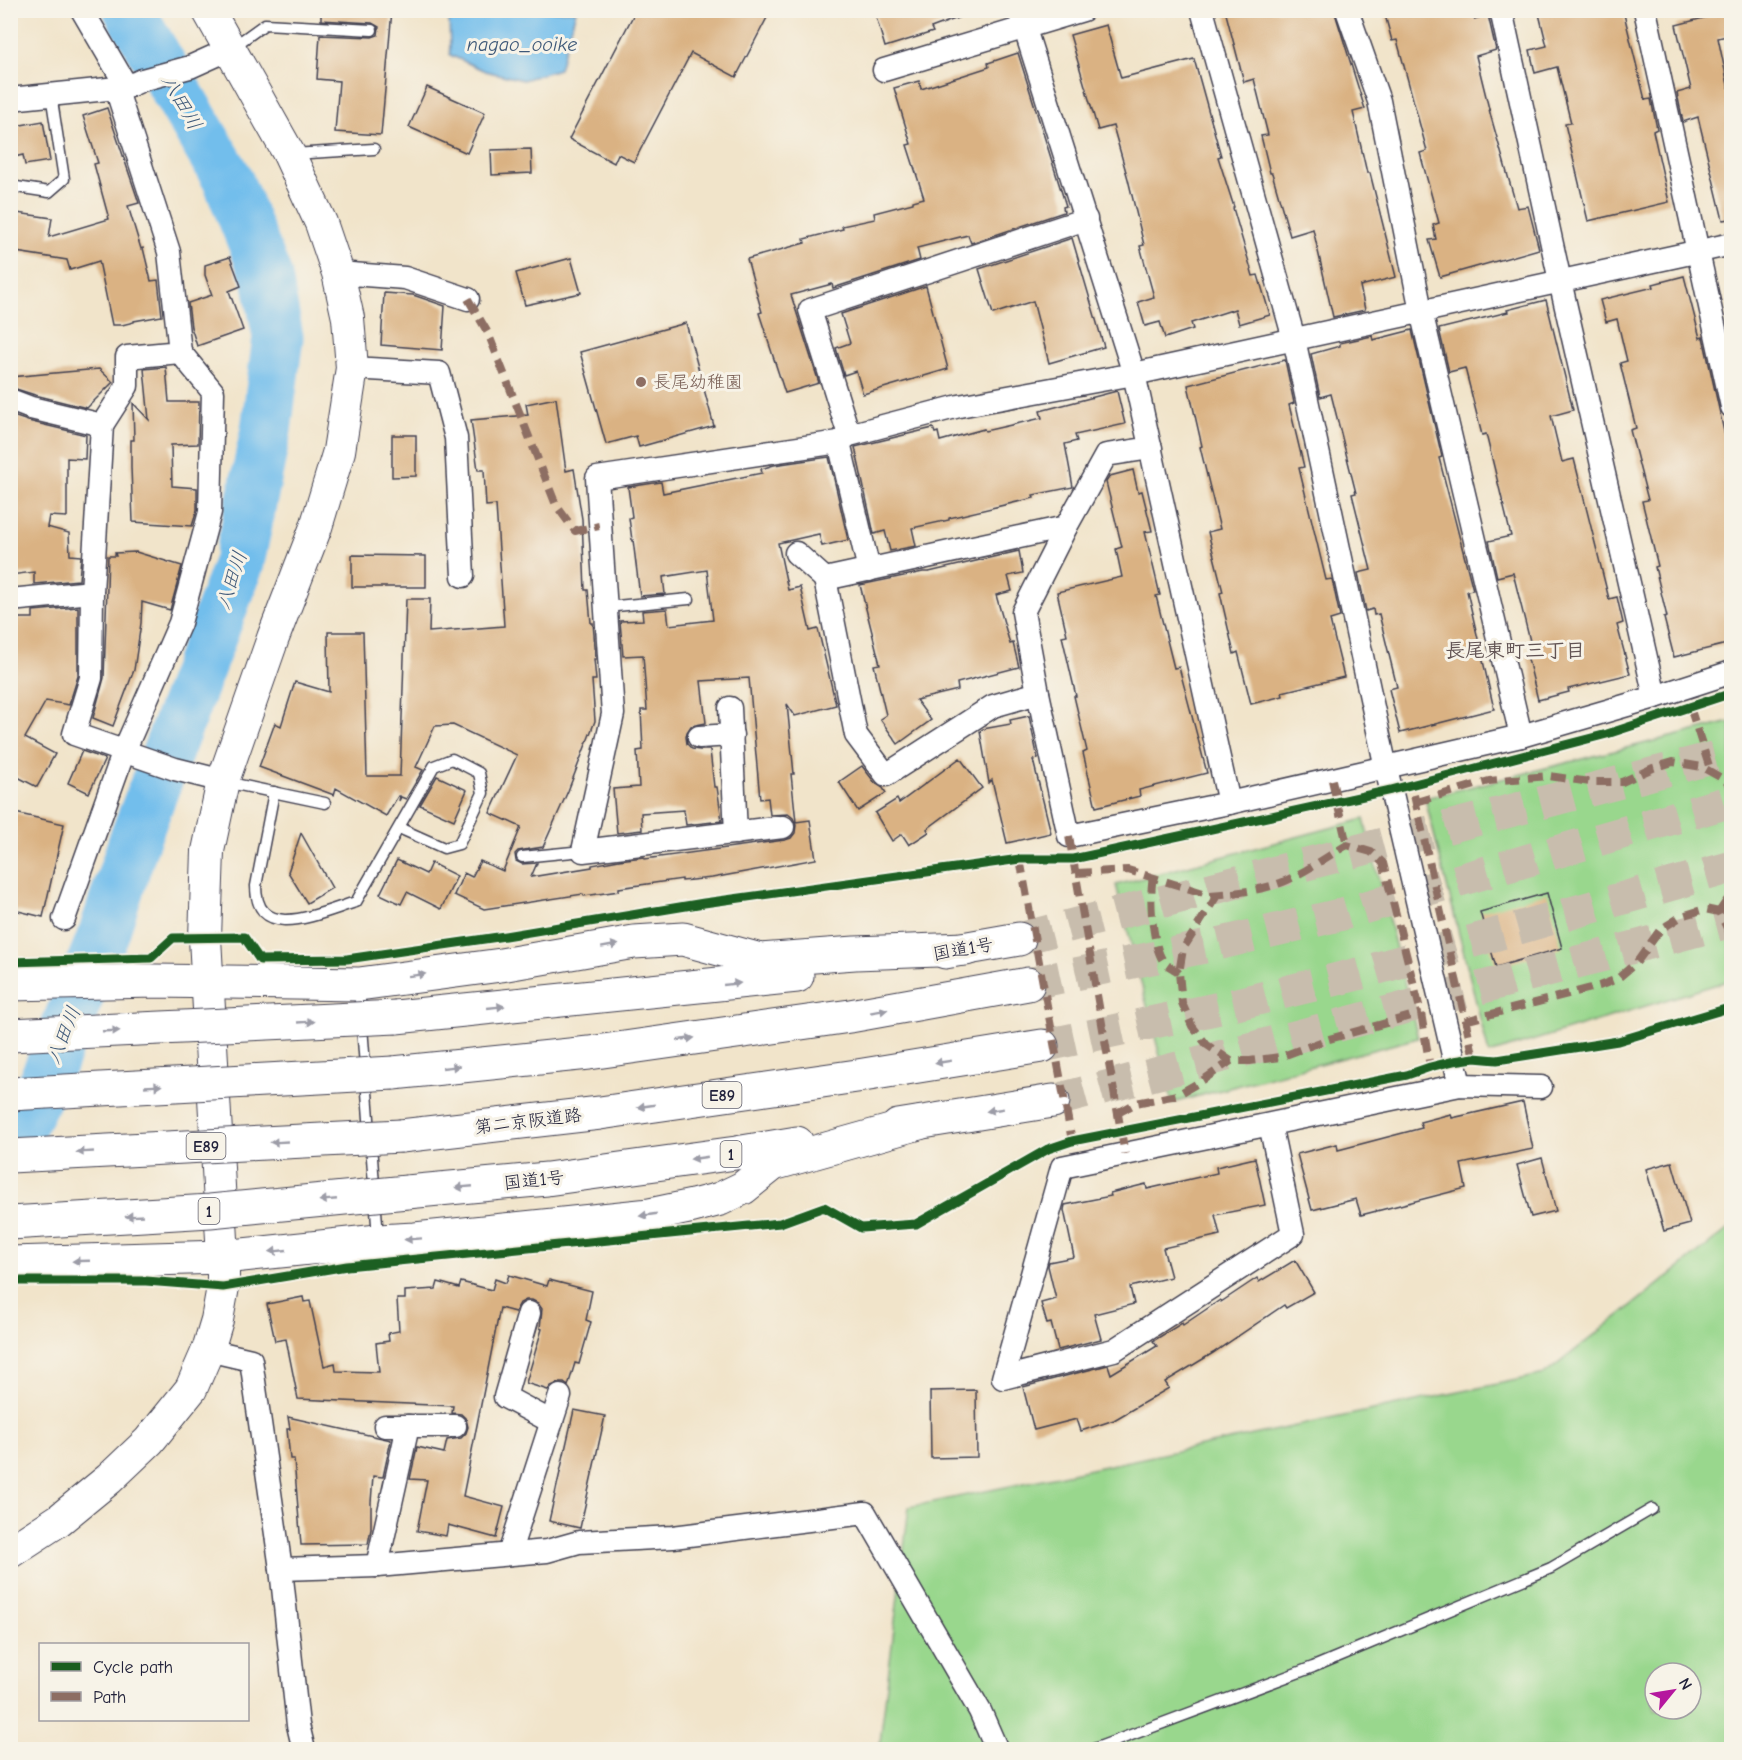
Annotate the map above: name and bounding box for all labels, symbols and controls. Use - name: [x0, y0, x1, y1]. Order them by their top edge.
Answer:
- water label: nagao_ooike: [467, 33, 577, 56]
- water label: 八田川: [157, 71, 207, 134]
- place label: 長尾幼稚園: [653, 372, 743, 393]
- marker: 長尾幼稚園: [634, 375, 648, 389]
- water label: 八田川: [211, 548, 252, 612]
- district label: 長尾東町三丁目: [1445, 639, 1585, 662]
- street label: 国道1号: [931, 934, 995, 965]
- one-way arrow: [600, 941, 619, 950]
- one-way arrow: [408, 970, 427, 980]
- one-way arrow: [722, 979, 741, 989]
- one-way arrow: [486, 1002, 505, 1012]
- water label: 八田川: [42, 1003, 85, 1067]
- one-way arrow: [870, 1006, 889, 1015]
- one-way arrow: [296, 1018, 315, 1027]
- one-way arrow: [101, 1027, 120, 1036]
- one-way arrow: [677, 1035, 696, 1044]
- one-way arrow: [933, 1058, 952, 1067]
- one-way arrow: [441, 1062, 460, 1072]
- one-way arrow: [143, 1081, 162, 1091]
- road number: E89: [702, 1082, 742, 1108]
- one-way arrow: [636, 1102, 655, 1111]
- street label: 第二京阪道路: [473, 1104, 583, 1138]
- one-way arrow: [986, 1106, 1005, 1115]
- road number: E89: [186, 1133, 226, 1159]
- one-way arrow: [270, 1138, 289, 1147]
- road number: 1: [720, 1141, 742, 1167]
- one-way arrow: [75, 1148, 94, 1157]
- one-way arrow: [690, 1153, 709, 1163]
- street label: 国道1号: [503, 1167, 566, 1194]
- one-way arrow: [454, 1182, 473, 1192]
- one-way arrow: [319, 1195, 338, 1205]
- road number: 1: [198, 1198, 220, 1224]
- one-way arrow: [639, 1210, 658, 1219]
- one-way arrow: [124, 1211, 143, 1220]
- one-way arrow: [403, 1234, 422, 1243]
- one-way arrow: [269, 1247, 288, 1256]
- one-way arrow: [71, 1257, 90, 1266]
- legend: [39, 1643, 249, 1721]
- text: Cycle path: [93, 1657, 173, 1678]
- north arrow: [1643, 1661, 1703, 1721]
- text: N: [1675, 1675, 1696, 1693]
- text: Path: [93, 1687, 126, 1708]

